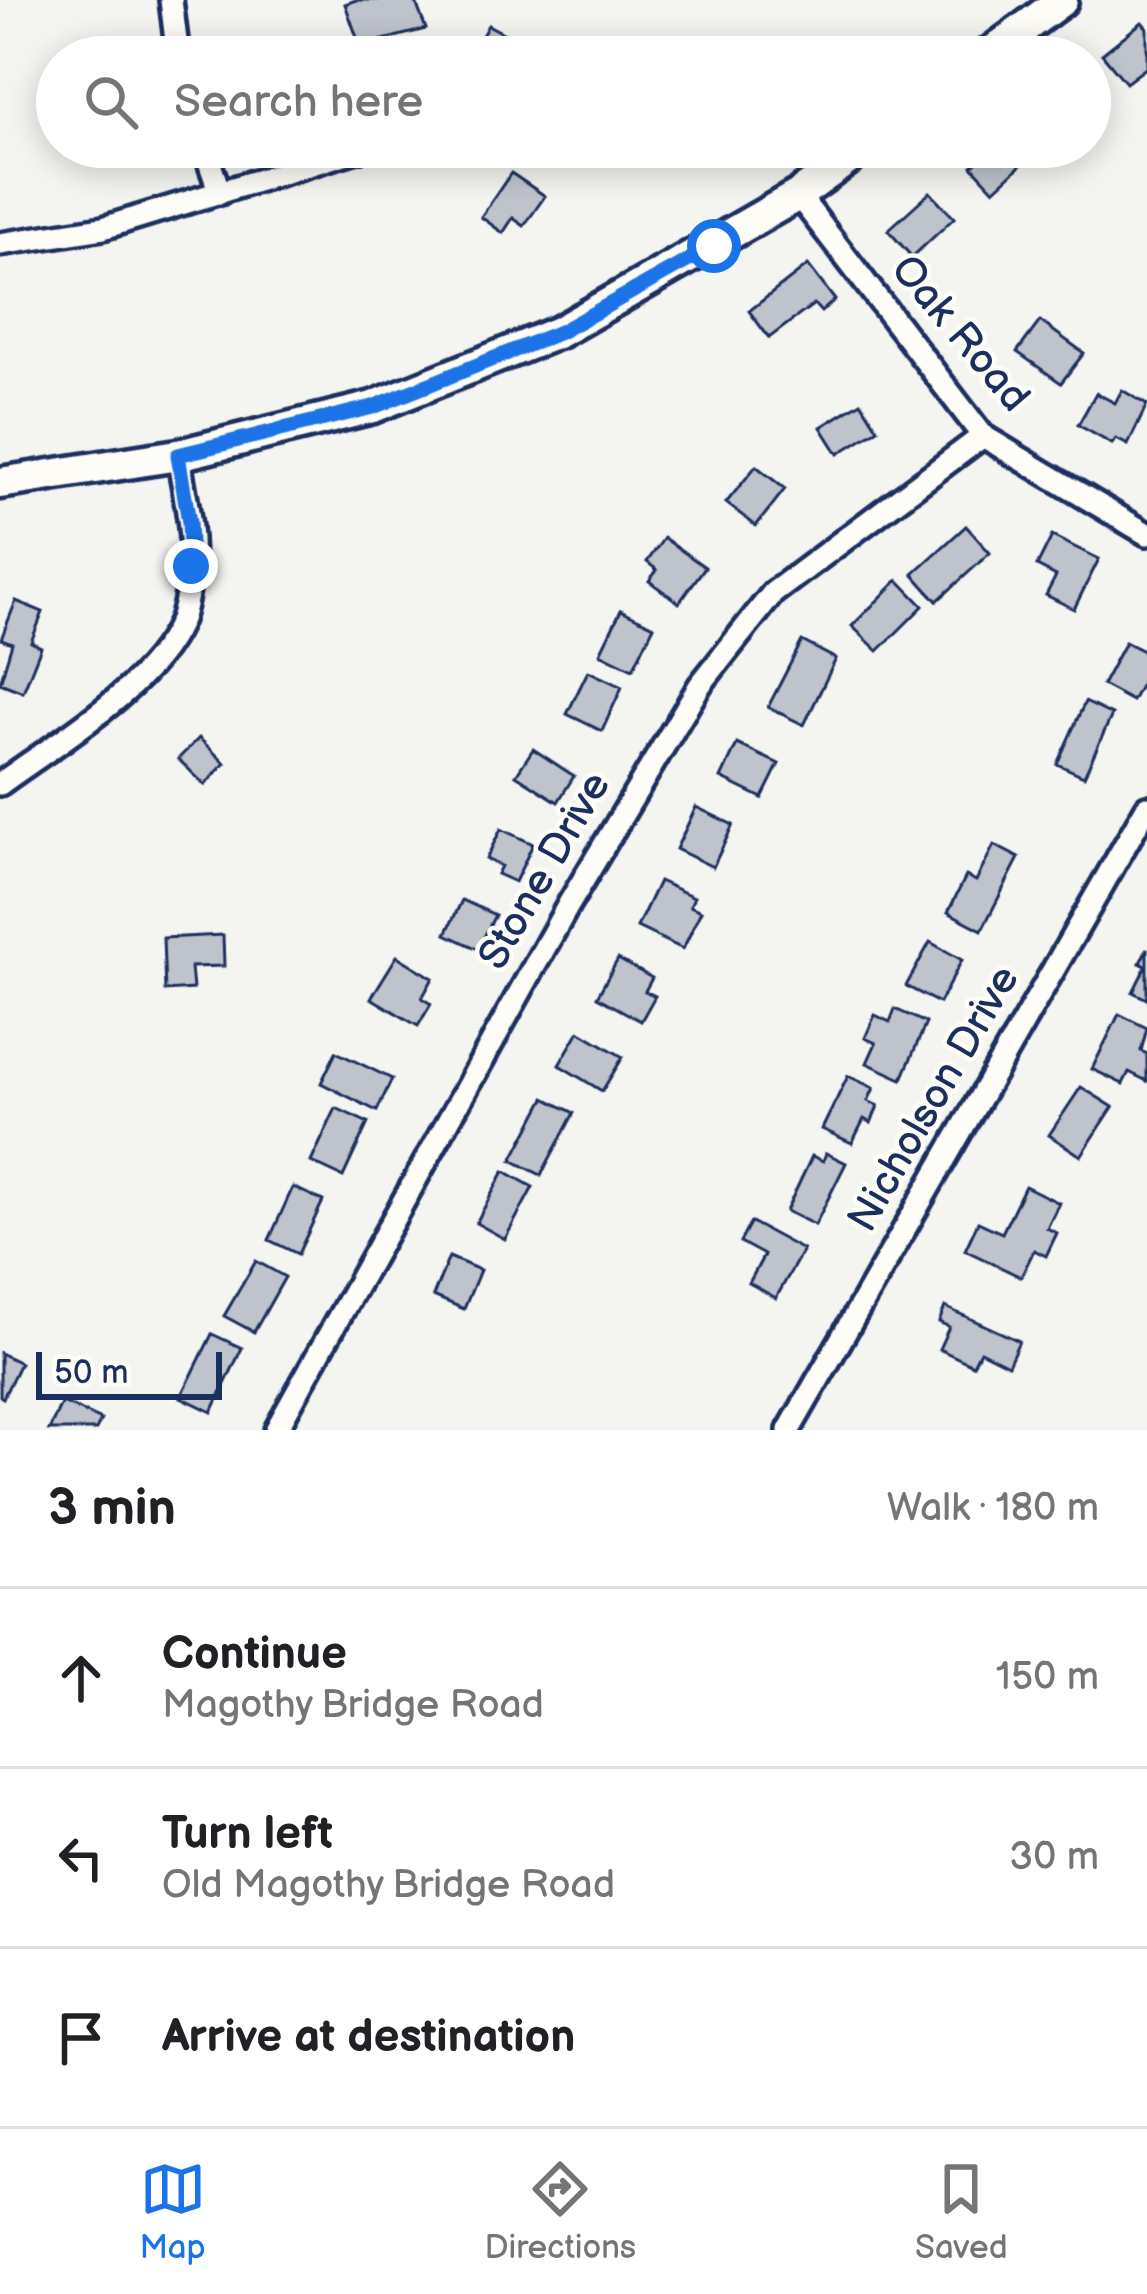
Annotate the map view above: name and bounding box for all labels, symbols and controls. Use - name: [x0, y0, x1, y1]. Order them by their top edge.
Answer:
- search box: [36, 36, 1111, 168]
- icon: search: [78, 69, 144, 135]
- text: Search here: [174, 75, 423, 130]
- route start: [687, 219, 741, 273]
- street label: Oak Road: [880, 245, 1040, 423]
- route end: [164, 539, 218, 593]
- street label: Stone Drive: [468, 763, 622, 979]
- street label: Nicholson Drive: [837, 957, 1031, 1241]
- scale bar: [36, 1346, 222, 1399]
- text: 50 m: [54, 1353, 129, 1393]
- text: 3 min: [48, 1478, 176, 1539]
- text: Walk · 180 m: [887, 1485, 1099, 1532]
- text: Continue: [162, 1627, 347, 1682]
- icon: ahead: [48, 1645, 114, 1711]
- text: 150 m: [996, 1654, 1099, 1701]
- text: Magothy Bridge Road: [162, 1682, 544, 1729]
- text: Turn left: [162, 1807, 333, 1862]
- icon: left: [48, 1825, 114, 1891]
- text: 30 m: [1009, 1834, 1099, 1881]
- text: Old Magothy Bridge Road: [162, 1862, 615, 1909]
- icon: arrive: [48, 2005, 114, 2071]
- text: Arrive at destination: [162, 2010, 575, 2065]
- tab: Map: [139, 2156, 206, 2268]
- tab: Directions: [484, 2156, 636, 2268]
- tab: Saved: [915, 2156, 1008, 2268]

